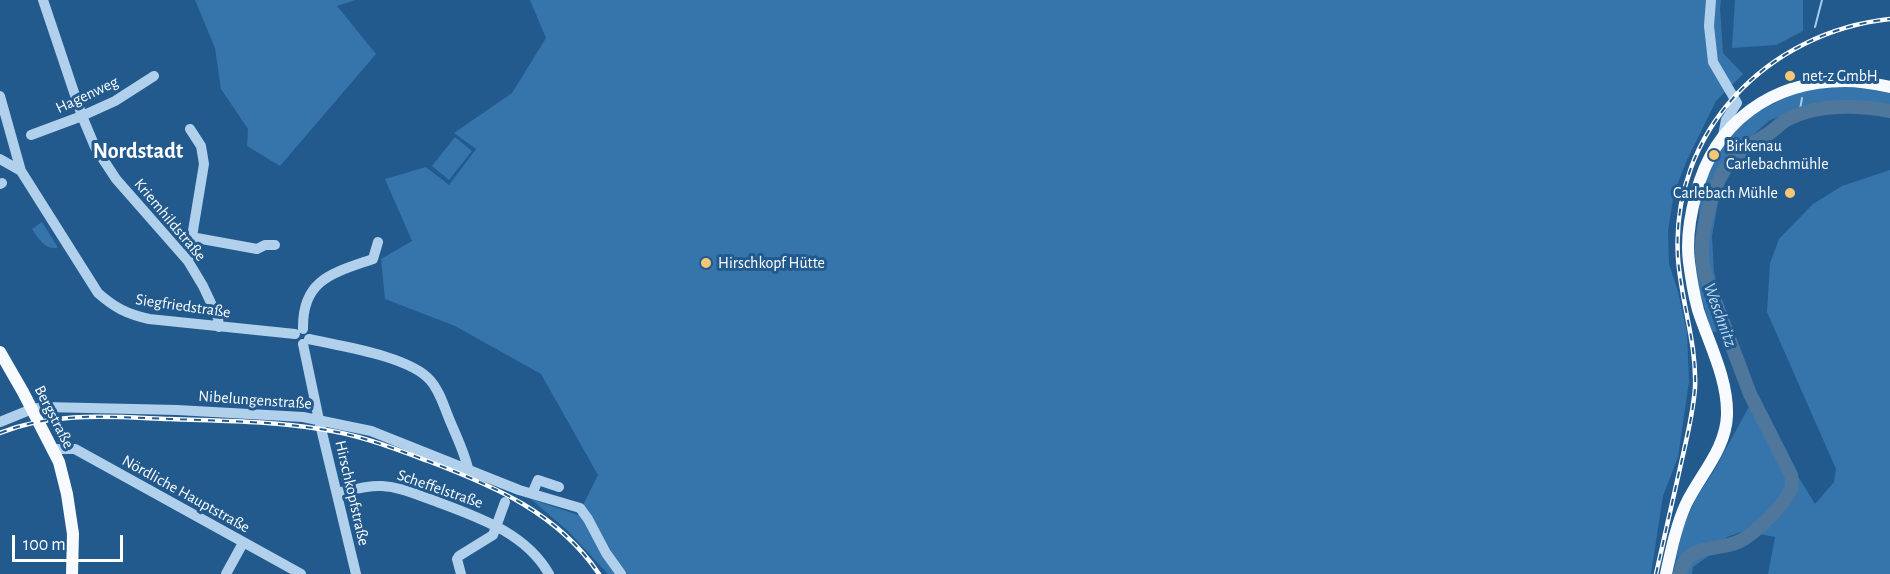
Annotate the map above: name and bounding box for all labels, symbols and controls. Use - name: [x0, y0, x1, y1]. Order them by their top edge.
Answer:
- place label: net-z GmbH: [1802, 66, 1878, 86]
- marker: net-z GmbH: [1783, 69, 1797, 83]
- street label: Hagenweg: [53, 72, 121, 118]
- place label: Birkenau Carlebachmühle: [1726, 136, 1829, 174]
- district label: Nordstadt: [93, 138, 183, 164]
- marker: Birkenau Carlebachmühle: [1707, 148, 1721, 162]
- street label: Kriemhildstraße: [130, 175, 210, 265]
- place label: Carlebach Mühle: [1673, 183, 1778, 203]
- marker: Carlebach Mühle: [1783, 186, 1797, 200]
- place label: Hirschkopf Hütte: [718, 253, 825, 273]
- marker: Hirschkopf Hütte: [699, 256, 713, 270]
- water label: Weschnitz: [1698, 280, 1742, 350]
- street label: Siegfriedstraße: [134, 290, 232, 322]
- street label: Bergstraße: [30, 382, 78, 452]
- street label: Nibelungenstraße: [198, 386, 312, 414]
- street label: Hirschkopfstraße: [331, 438, 373, 548]
- street label: Nördliche Hauptstraße: [119, 451, 253, 537]
- street label: Scheffelstraße: [395, 465, 485, 513]
- scale bar: [15, 523, 126, 561]
- text: 100 m: [23, 536, 66, 554]

